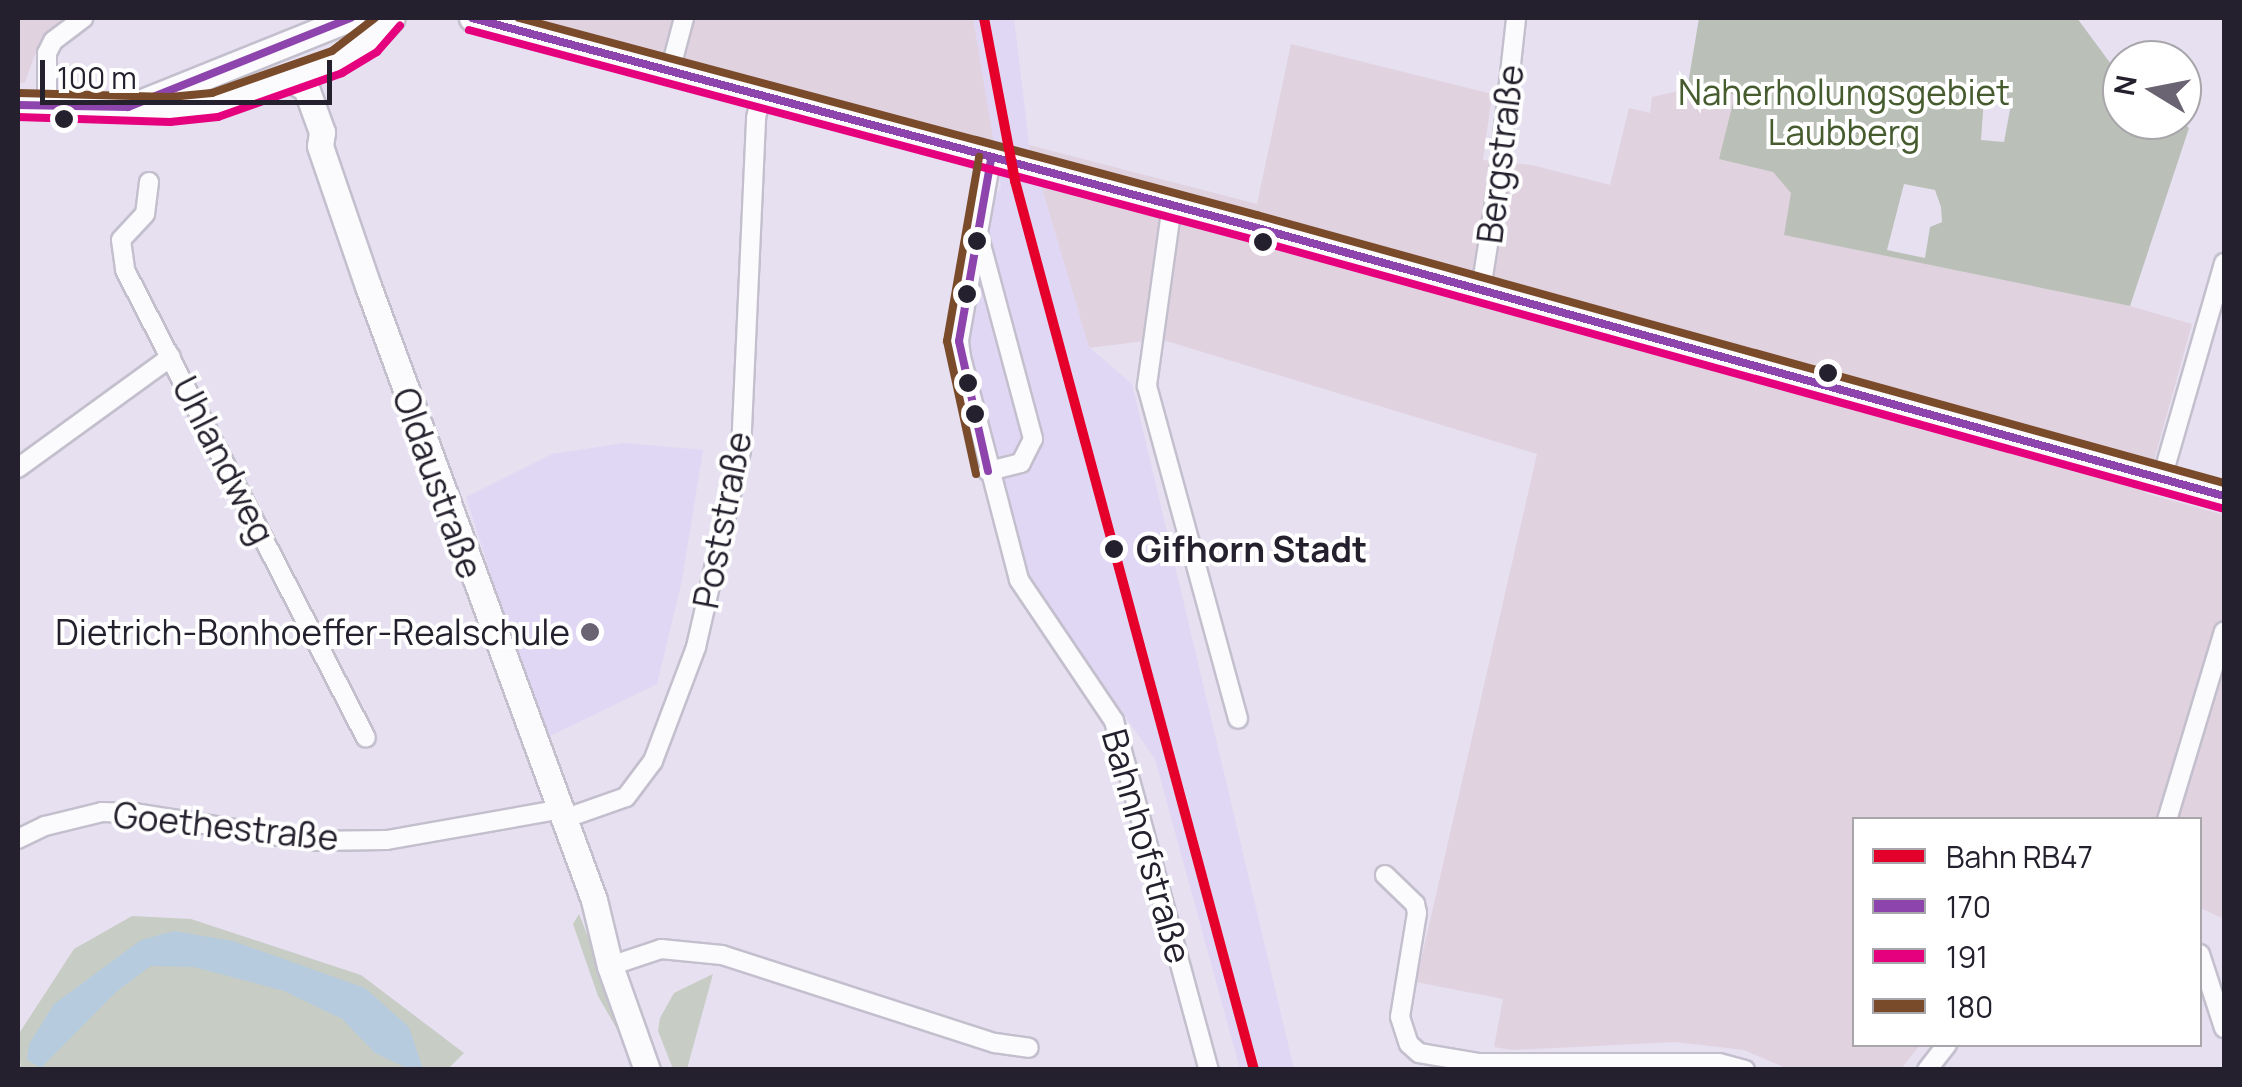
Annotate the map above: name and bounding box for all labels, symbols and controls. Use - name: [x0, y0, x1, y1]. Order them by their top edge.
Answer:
- scale bar: [45, 40, 338, 102]
- north arrow: [2102, 40, 2202, 140]
- text: 100 m: [57, 57, 137, 98]
- street label: Bergstraße: [1468, 62, 1532, 246]
- park label: Naherholungsgebiet Laubberg: [1678, 71, 2010, 153]
- text: N: [2104, 72, 2145, 98]
- unlabelled marker: [54, 109, 74, 129]
- unlabelled marker: [967, 231, 987, 251]
- unlabelled marker: [1253, 232, 1273, 252]
- unlabelled marker: [957, 284, 977, 304]
- unlabelled marker: [1818, 363, 1838, 383]
- street label: Uhlandweg: [164, 370, 284, 550]
- unlabelled marker: [958, 373, 978, 393]
- street label: Oldaustraße: [384, 382, 492, 584]
- unlabelled marker: [965, 404, 985, 424]
- street label: Poststraße: [684, 428, 760, 612]
- place label: Gifhorn Stadt: [1136, 528, 1367, 570]
- marker: Gifhorn Stadt: [1101, 536, 1127, 562]
- place label: Dietrich-Bonhoeffer-Realschule: [55, 611, 570, 653]
- marker: Dietrich-Bonhoeffer-Realschule: [579, 621, 601, 643]
- street label: Bahnhofstraße: [1094, 724, 1200, 968]
- street label: Goethestraße: [111, 793, 341, 859]
- legend: [1852, 817, 2202, 1047]
- text: Bahn RB47: [1946, 836, 2093, 877]
- text: 170: [1946, 886, 1991, 927]
- text: 191: [1946, 936, 1988, 977]
- text: 180: [1946, 986, 1993, 1027]

